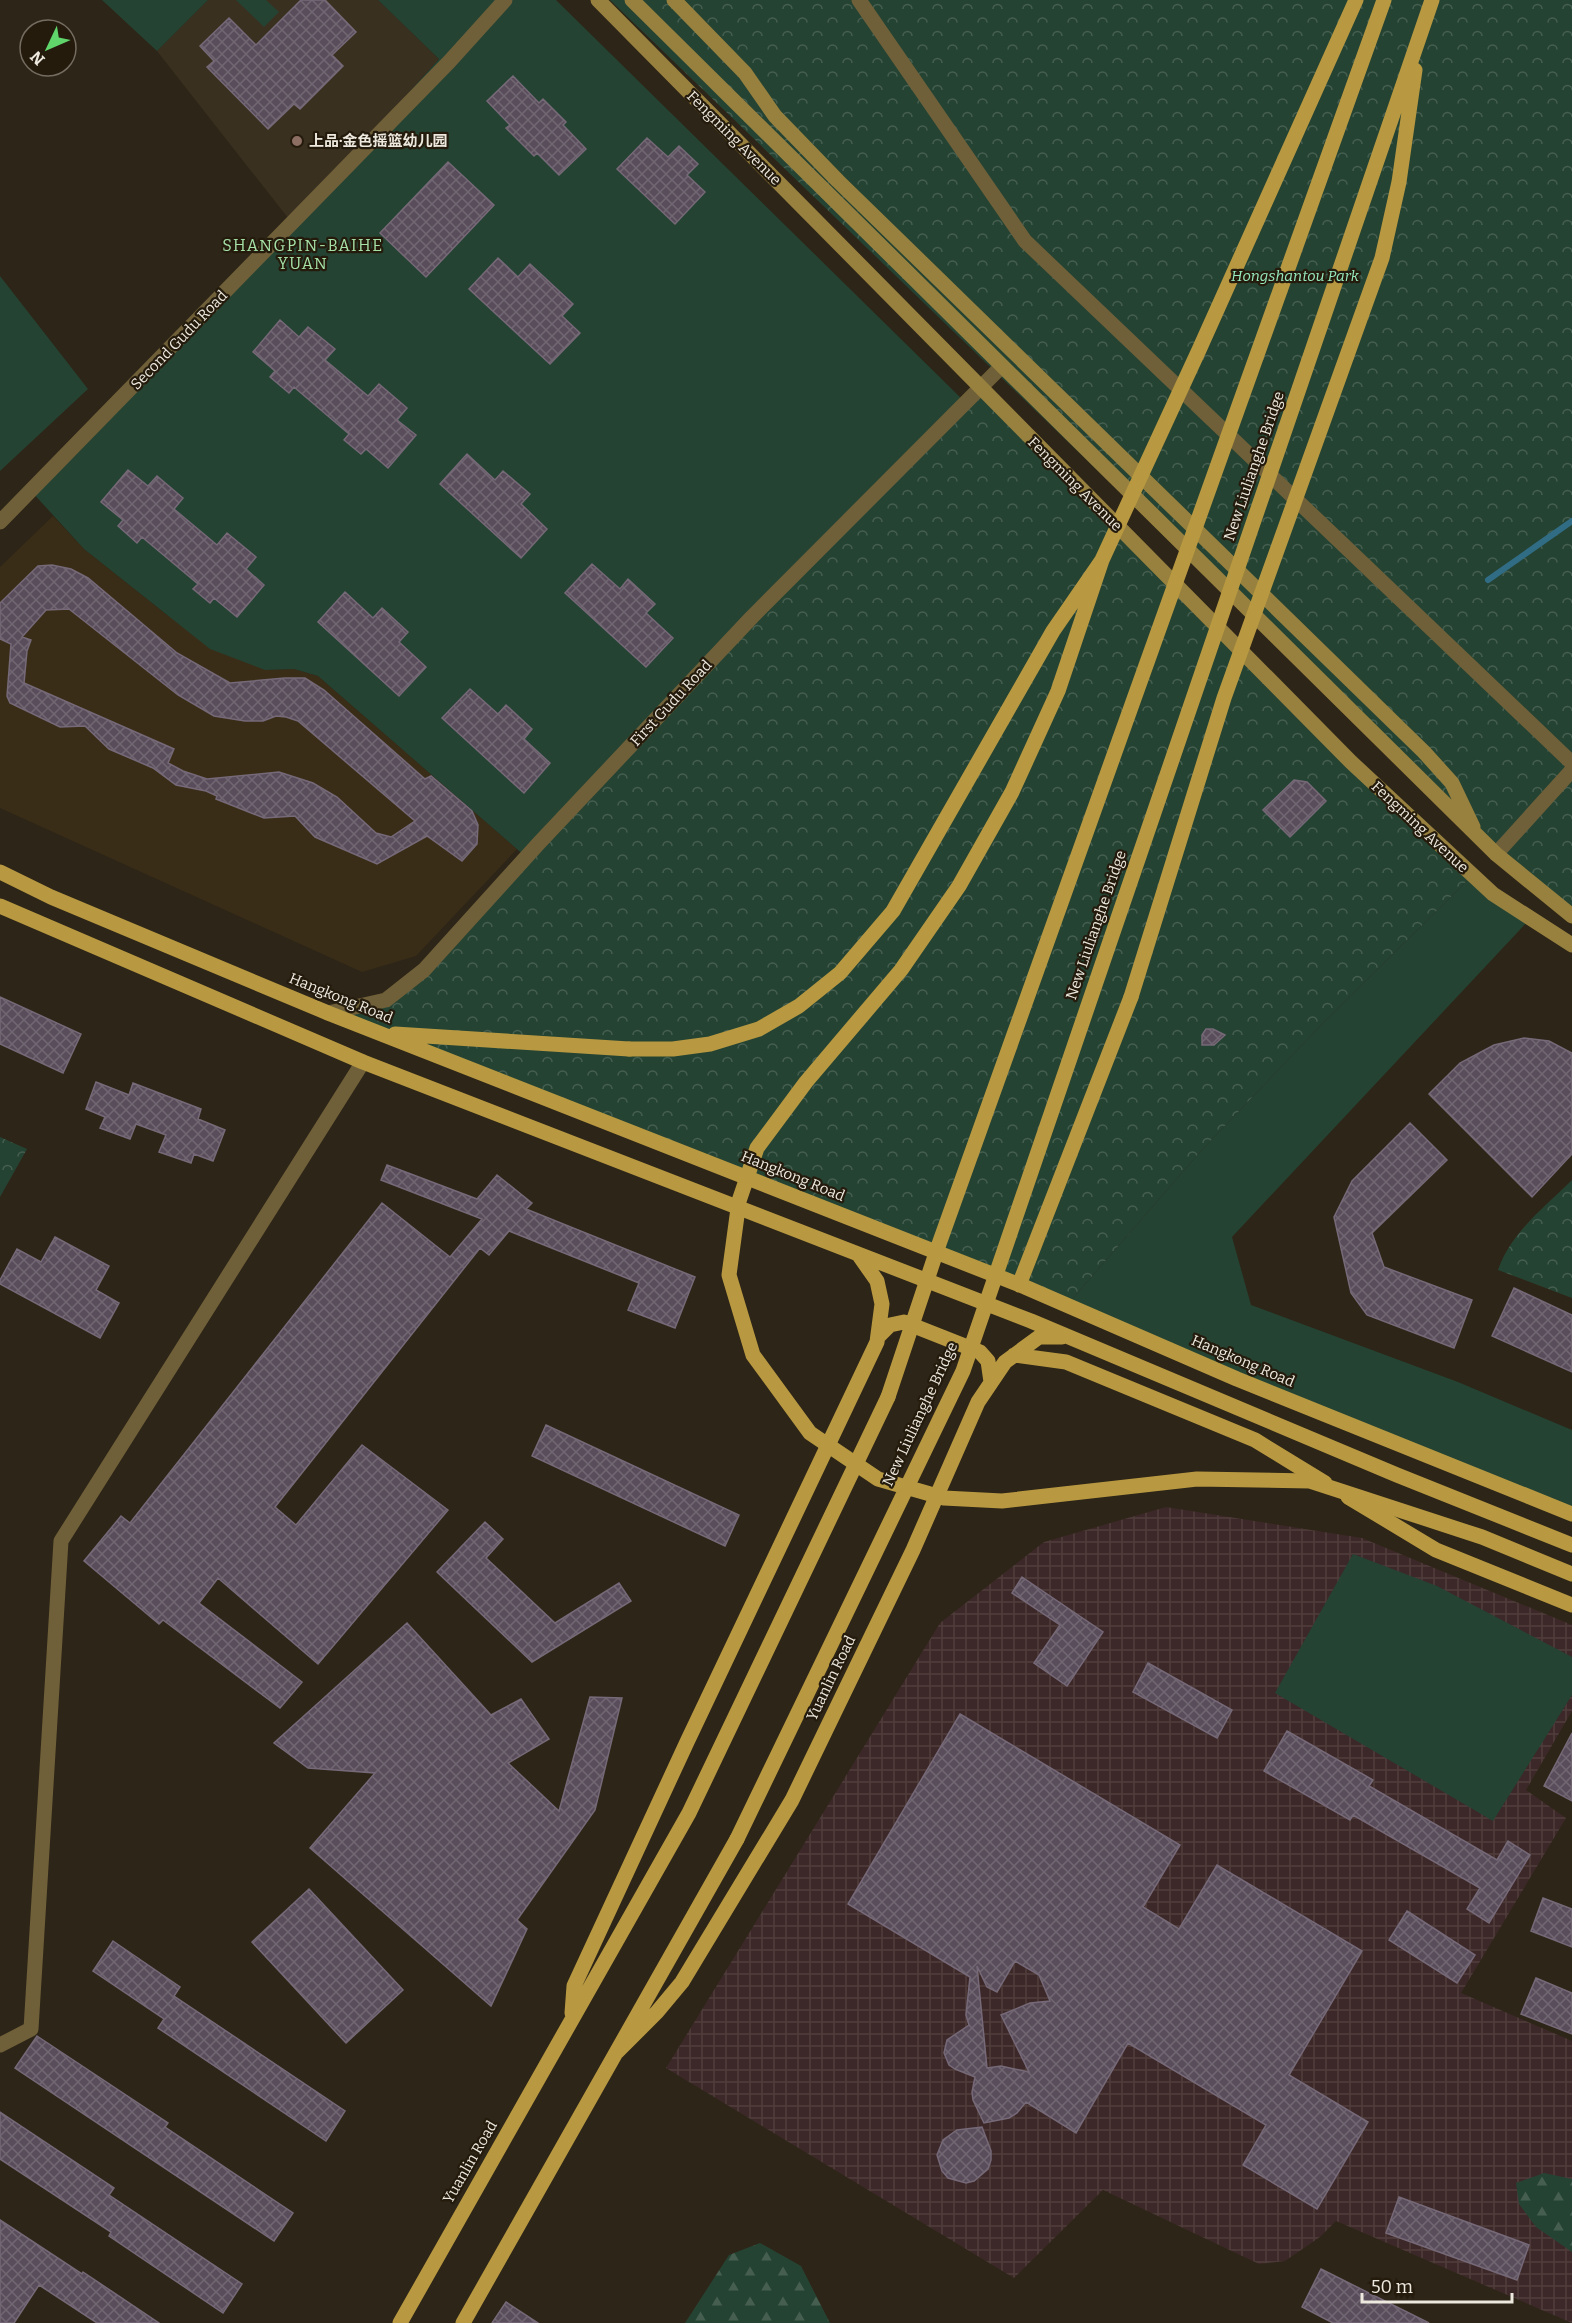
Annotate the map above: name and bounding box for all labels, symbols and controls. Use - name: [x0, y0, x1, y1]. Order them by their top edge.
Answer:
- north arrow: [18, 18, 78, 78]
- text: N: [26, 47, 49, 69]
- street label: Fengming Avenue: [683, 87, 785, 189]
- place label: 上品·金色摇篮幼儿园: [309, 132, 448, 150]
- marker: 上品·金色摇篮幼儿园: [290, 134, 304, 148]
- district label: SHANGPIN-BAIHE YUAN: [222, 236, 384, 273]
- park label: Hongshantou Park: [1231, 267, 1360, 285]
- street label: Second Gudu Road: [127, 287, 231, 393]
- street label: New Liulianghe Bridge: [1220, 389, 1288, 543]
- street label: Fengming Avenue: [1024, 433, 1126, 535]
- street label: First Gudu Road: [626, 656, 716, 750]
- street label: Fengming Avenue: [1368, 777, 1472, 877]
- street label: New Liulianghe Bridge: [1062, 848, 1130, 1002]
- street label: Hangkong Road: [286, 969, 396, 1027]
- street label: Hangkong Road: [738, 1147, 848, 1205]
- street label: Hangkong Road: [1189, 1331, 1297, 1391]
- street label: New Liulianghe Bridge: [879, 1339, 961, 1489]
- street label: Yuanlin Road: [803, 1632, 859, 1723]
- street label: Yuanlin Road: [439, 2117, 501, 2207]
- scale bar: [1362, 2266, 1512, 2304]
- text: 50 m: [1371, 2276, 1413, 2298]

